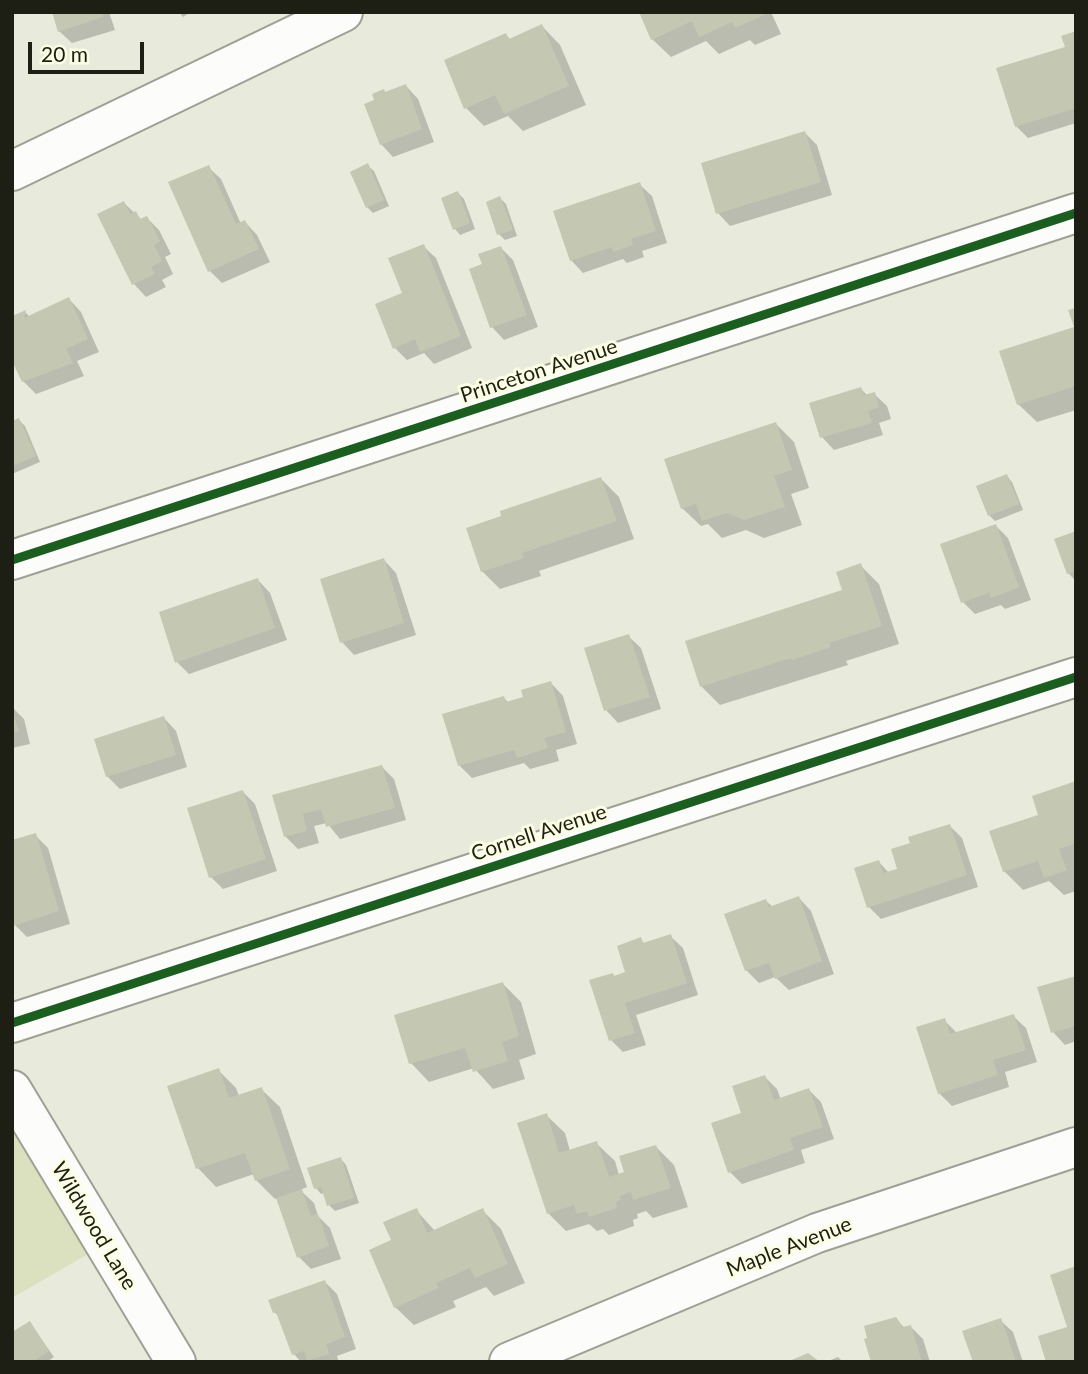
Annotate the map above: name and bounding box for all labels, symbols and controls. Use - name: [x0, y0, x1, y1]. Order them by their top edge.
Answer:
- scale bar: [32, 28, 147, 72]
- text: 20 m: [41, 41, 88, 66]
- street label: Princeton Avenue: [457, 334, 621, 408]
- street label: Cornell Avenue: [468, 799, 610, 867]
- street label: Wildwood Lane: [46, 1157, 142, 1295]
- street label: Maple Avenue: [723, 1212, 855, 1282]

